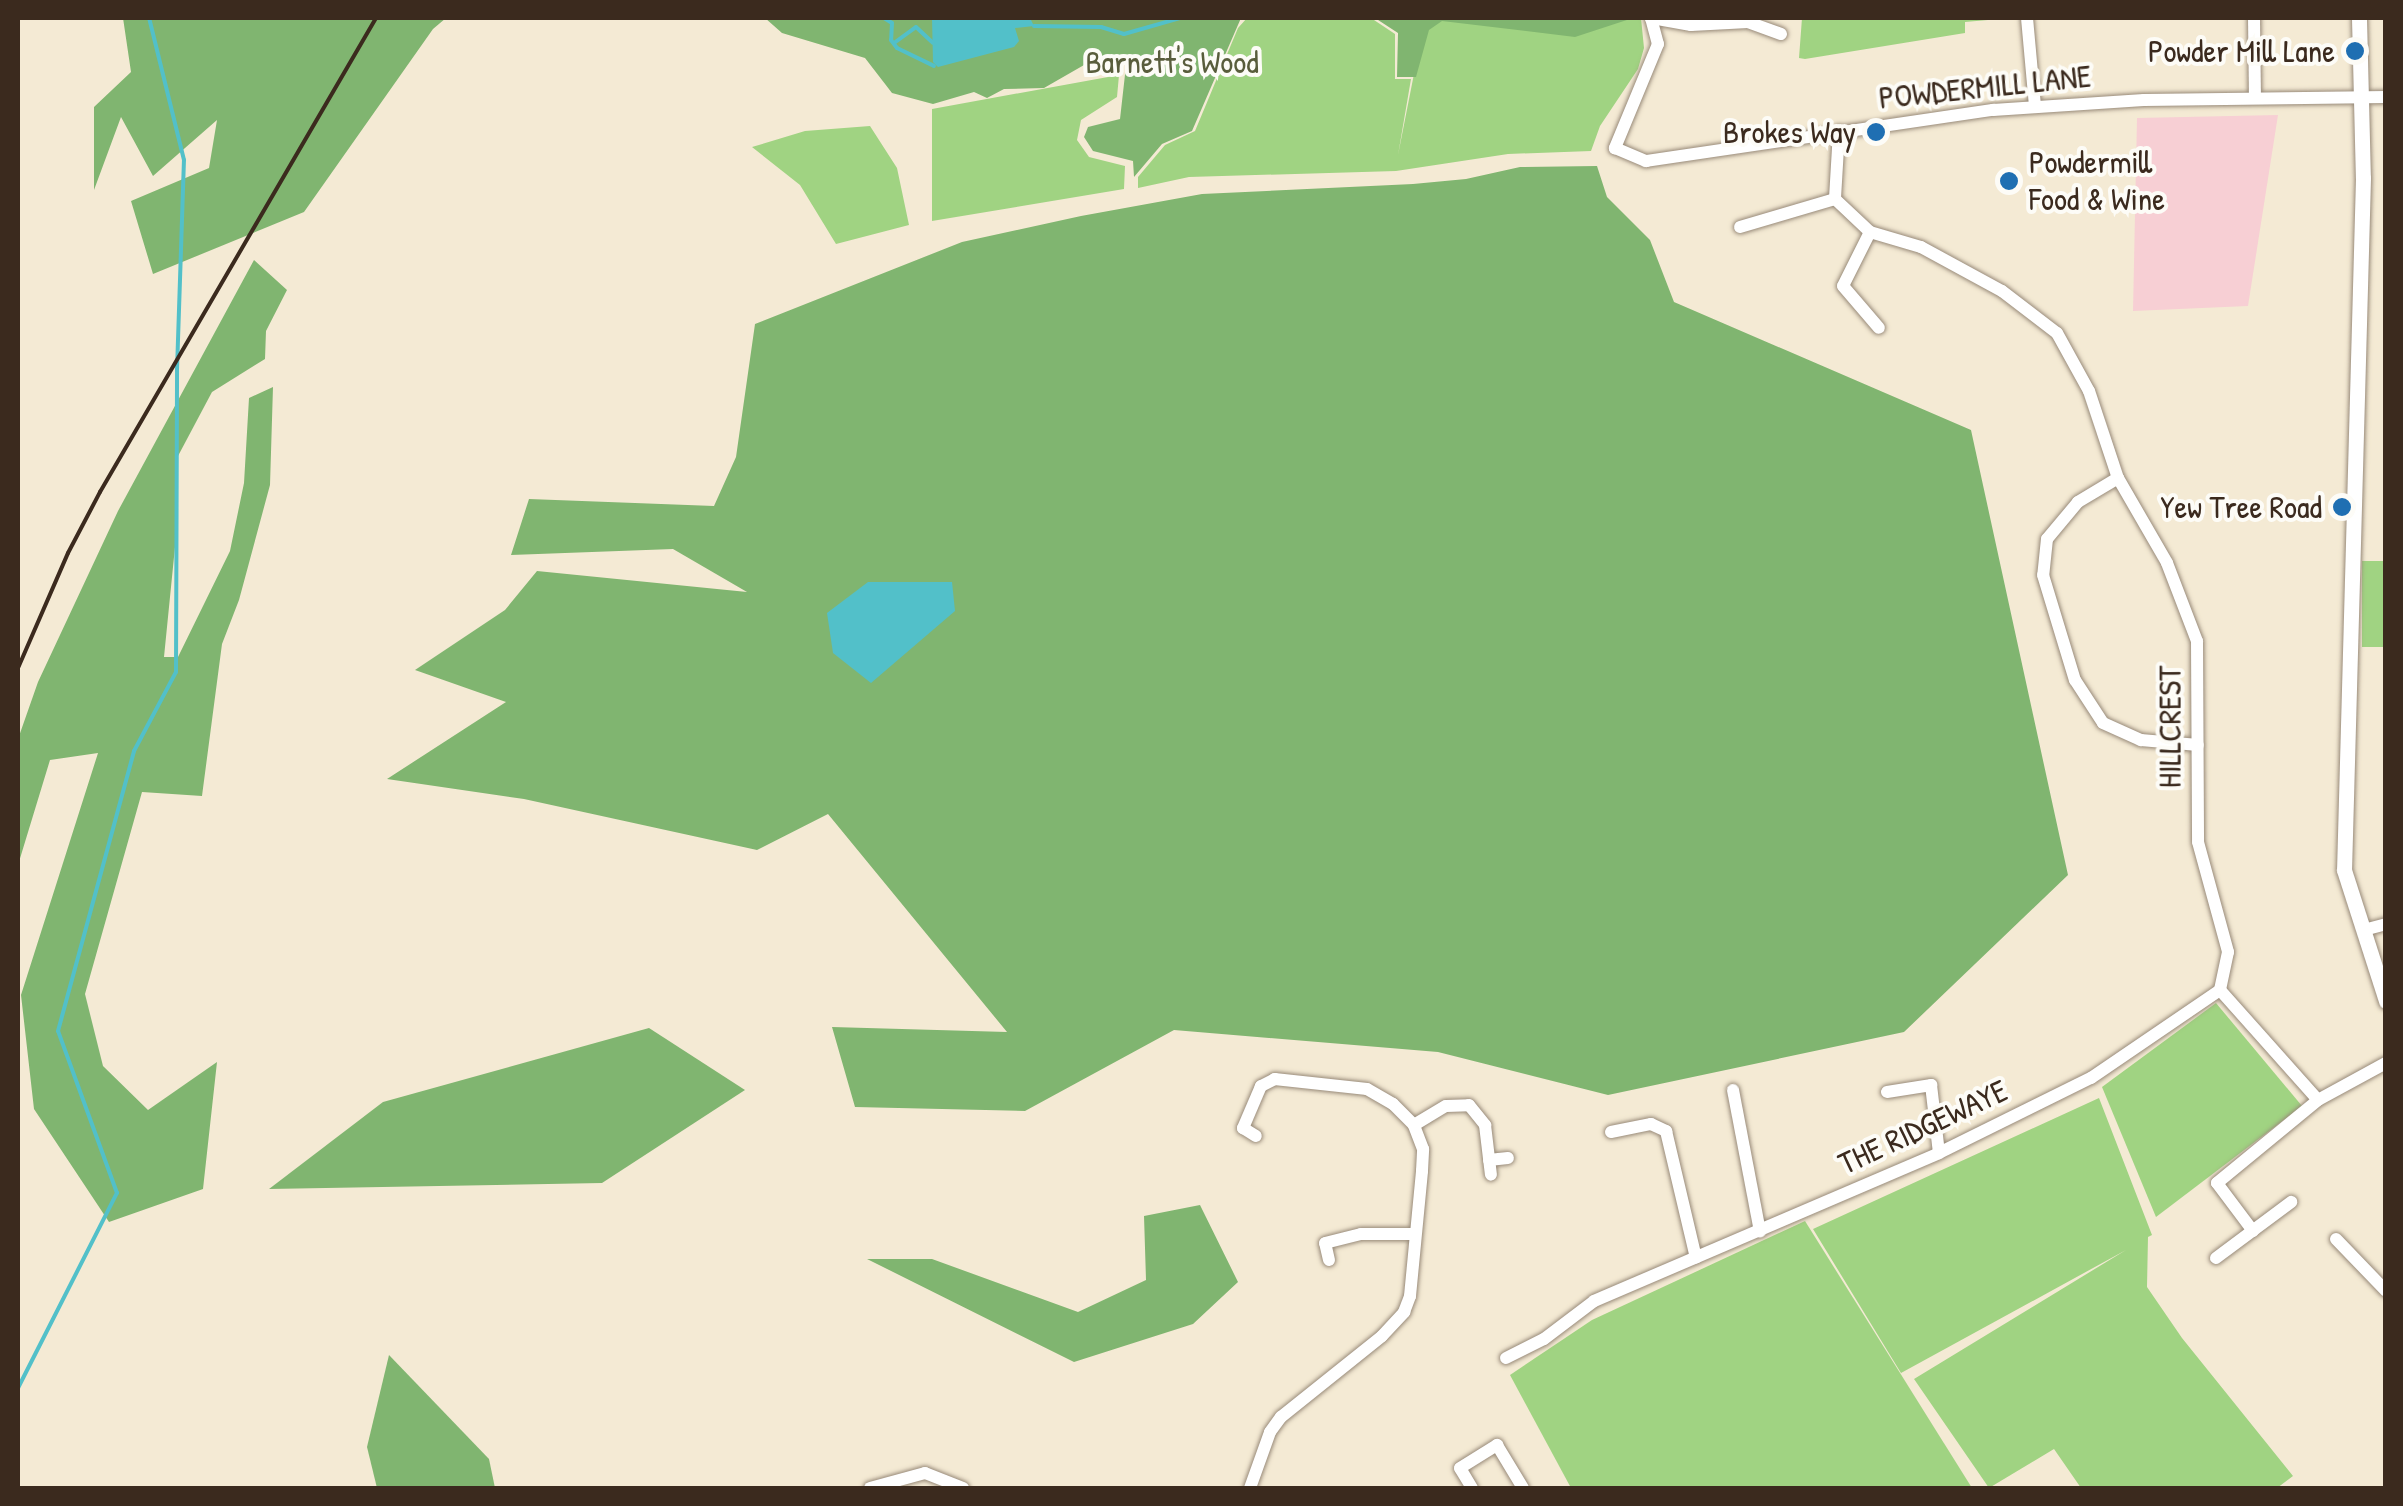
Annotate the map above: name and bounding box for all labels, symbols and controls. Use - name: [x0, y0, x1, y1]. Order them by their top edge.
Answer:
- place label: Powder Mill Lane: [2148, 32, 2335, 70]
- marker: Powder Mill Lane: [2344, 40, 2366, 62]
- park label: Barnett's Wood: [1085, 43, 1259, 81]
- street label: POWDERMILL LANE: [1877, 57, 2093, 117]
- place label: Brokes Way: [1723, 113, 1856, 151]
- marker: Brokes Way: [1865, 121, 1887, 143]
- place label: Powdermill Food & Wine: [2029, 144, 2165, 219]
- marker: Powdermill Food & Wine: [1998, 170, 2020, 192]
- place label: Yew Tree Road: [2160, 488, 2322, 526]
- marker: Yew Tree Road: [2331, 496, 2353, 518]
- street label: HILLCREST: [2151, 666, 2189, 788]
- street label: THE RIDGEWAYE: [1832, 1071, 2014, 1183]

